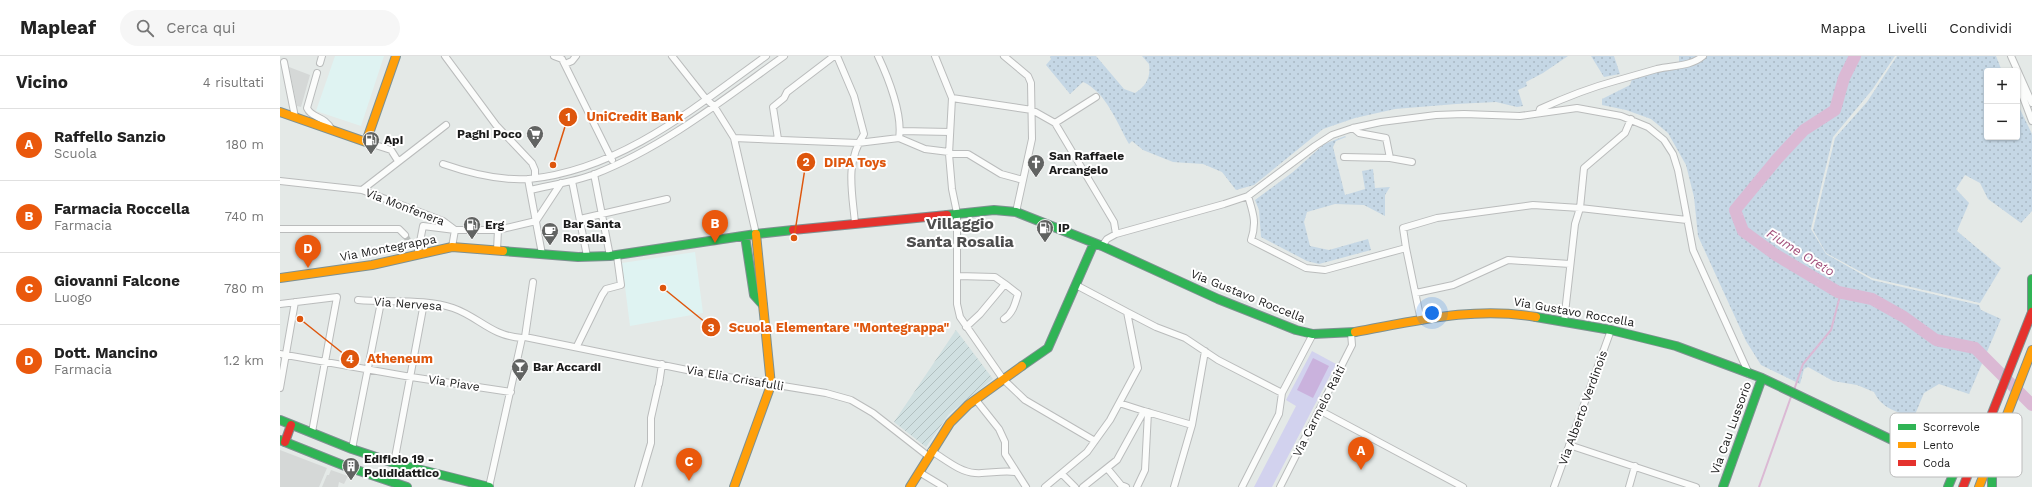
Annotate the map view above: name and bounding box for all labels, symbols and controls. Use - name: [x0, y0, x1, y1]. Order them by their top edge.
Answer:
- search box: [120, 10, 400, 46]
- text: Mapleaf: [20, 16, 96, 39]
- icon: search: [134, 17, 156, 39]
- text: Cerca qui: [166, 19, 235, 37]
- text: Mappa: [1820, 20, 1866, 36]
- text: Livelli: [1888, 20, 1927, 36]
- text: Condividi: [1949, 20, 2012, 36]
- map controls: [1984, 68, 2020, 140]
- button: +: [1984, 68, 2020, 104]
- text: Vicino: [16, 72, 68, 92]
- text: 4 risultati: [203, 75, 264, 90]
- callout: UniCredit Bank: [558, 104, 691, 129]
- button: −: [1984, 104, 2020, 140]
- text: UniCredit Bank: [587, 109, 684, 124]
- text: 1: [565, 110, 571, 124]
- supermarket icon: Paghi Poco: [525, 124, 545, 149]
- place label: Paghi Poco: [457, 127, 522, 141]
- text: Raffello Sanzio: [54, 128, 166, 146]
- fuel station icon: Api: [361, 130, 381, 155]
- place label: Api: [384, 133, 403, 147]
- text: A: [25, 137, 33, 152]
- text: 180 m: [226, 137, 264, 152]
- text: Scuola: [54, 146, 97, 161]
- place label: San Raffaele Arcangelo: [1049, 149, 1124, 177]
- callout: DIPA Toys: [796, 150, 894, 175]
- church icon: San Raffaele Arcangelo: [1026, 153, 1046, 178]
- text: 2: [802, 155, 810, 169]
- text: DIPA Toys: [824, 155, 886, 170]
- street label: Via Monfenera: [363, 185, 447, 229]
- text: Farmacia Roccella: [54, 200, 190, 218]
- text: B: [25, 209, 33, 224]
- text: 740 m: [225, 209, 264, 224]
- pin: B: [702, 210, 728, 243]
- district label: Villaggio Santa Rosalia: [906, 214, 1015, 251]
- fuel station icon: Erg: [462, 215, 482, 240]
- place label: Bar Santa Rosalia: [563, 217, 621, 245]
- text: Farmacia: [54, 218, 112, 233]
- place label: Erg: [485, 218, 505, 232]
- fuel station icon: IP: [1035, 218, 1055, 243]
- cafe icon: Bar Santa Rosalia: [540, 221, 560, 246]
- place label: IP: [1058, 221, 1070, 235]
- water label: Fiume Oreto: [1764, 226, 1837, 279]
- street label: Via Montegrappa: [339, 232, 438, 264]
- pin: D: [295, 235, 321, 268]
- street label: Via Gustavo Roccella: [1189, 267, 1308, 326]
- text: Giovanni Falcone: [54, 272, 180, 290]
- text: C: [25, 281, 33, 296]
- text: 780 m: [224, 281, 264, 296]
- text: Luogo: [54, 290, 92, 305]
- street label: Via Gustavo Roccella: [1512, 294, 1636, 330]
- street label: Via Nervesa: [373, 295, 443, 313]
- your location: [1422, 303, 1442, 323]
- callout: Scuola Elementare "Montegrappa": [701, 315, 957, 340]
- text: Scuola Elementare "Montegrappa": [729, 320, 950, 335]
- text: 3: [707, 321, 715, 335]
- text: Dott. Mancino: [54, 344, 158, 362]
- callout: Atheneum: [340, 346, 441, 371]
- street label: Via Alberto Verdinois: [1556, 349, 1610, 467]
- text: Atheneum: [367, 351, 433, 366]
- text: 4: [346, 352, 354, 366]
- text: D: [24, 353, 34, 368]
- text: 1.2 km: [224, 353, 264, 368]
- bar icon: Bar Accardi: [510, 357, 530, 382]
- place label: Bar Accardi: [533, 360, 601, 374]
- text: Farmacia: [54, 362, 112, 377]
- street label: Via Elia Crisafulli: [685, 363, 785, 393]
- street label: Via Carmelo Raiti: [1290, 363, 1348, 459]
- street label: Via Piave: [427, 372, 481, 394]
- street label: Via Cau Lussorio: [1708, 380, 1754, 476]
- legend: [1890, 413, 2022, 477]
- text: Scorrevole: [1923, 421, 1980, 434]
- pin: A: [1348, 437, 1374, 470]
- text: Lento: [1923, 439, 1954, 452]
- pin: C: [676, 448, 702, 481]
- place label: Edificio 19 - Polididattico: [364, 452, 439, 480]
- building icon: Edificio 19 - Polididattico: [341, 456, 361, 481]
- text: Coda: [1923, 457, 1950, 470]

